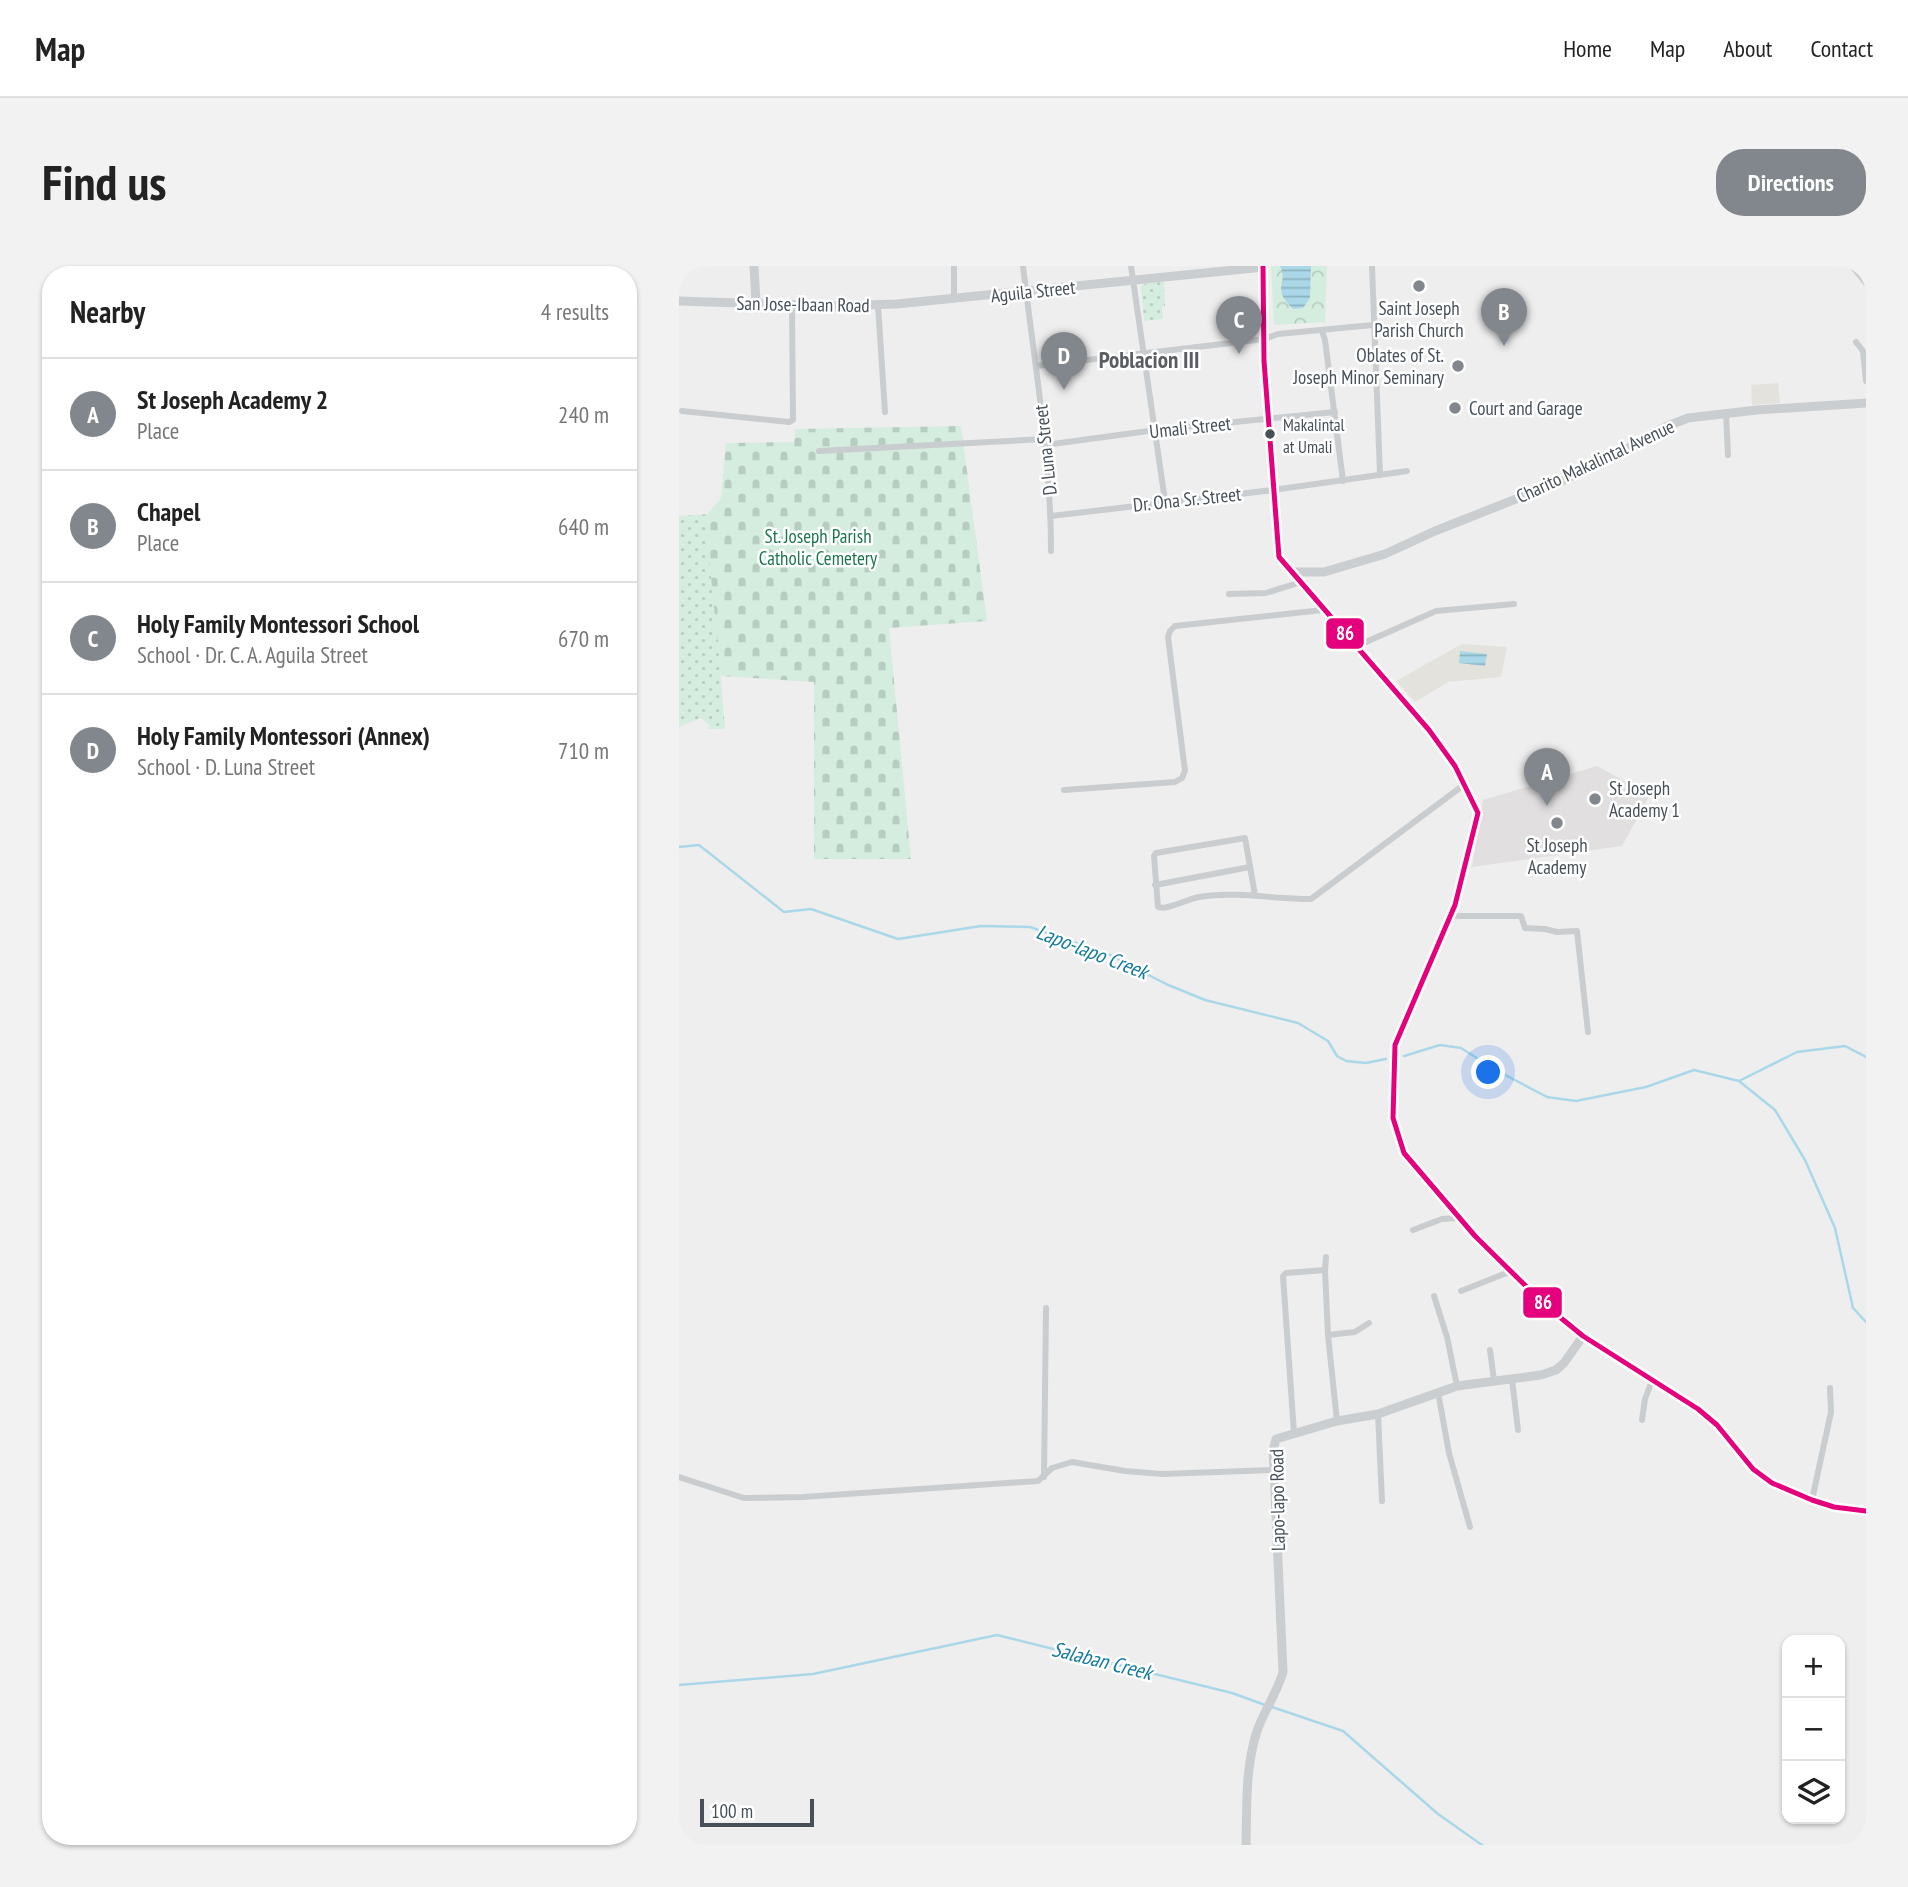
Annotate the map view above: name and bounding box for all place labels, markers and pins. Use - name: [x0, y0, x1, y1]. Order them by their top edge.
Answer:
- marker: Saint Joseph Parish Church: [1411, 278, 1427, 294]
- pin: B: [1481, 288, 1527, 346]
- pin: C: [1216, 296, 1262, 354]
- place label: Saint Joseph Parish Church: [1374, 296, 1464, 342]
- pin: D: [1041, 332, 1087, 390]
- place label: Oblates of St. Joseph Minor Seminary: [1293, 343, 1445, 389]
- marker: Oblates of St. Joseph Minor Seminary: [1450, 358, 1466, 374]
- place label: Court and Garage: [1469, 396, 1583, 420]
- marker: Court and Garage: [1447, 400, 1463, 416]
- place label: Makalintal at Umali: [1283, 414, 1345, 458]
- marker: Makalintal at Umali: [1263, 427, 1277, 441]
- pin: A: [1524, 748, 1570, 806]
- place label: St Joseph Academy 1: [1609, 776, 1680, 822]
- marker: St Joseph Academy 1: [1587, 791, 1603, 807]
- marker: St Joseph Academy: [1549, 815, 1565, 831]
- place label: St Joseph Academy: [1526, 833, 1588, 879]

